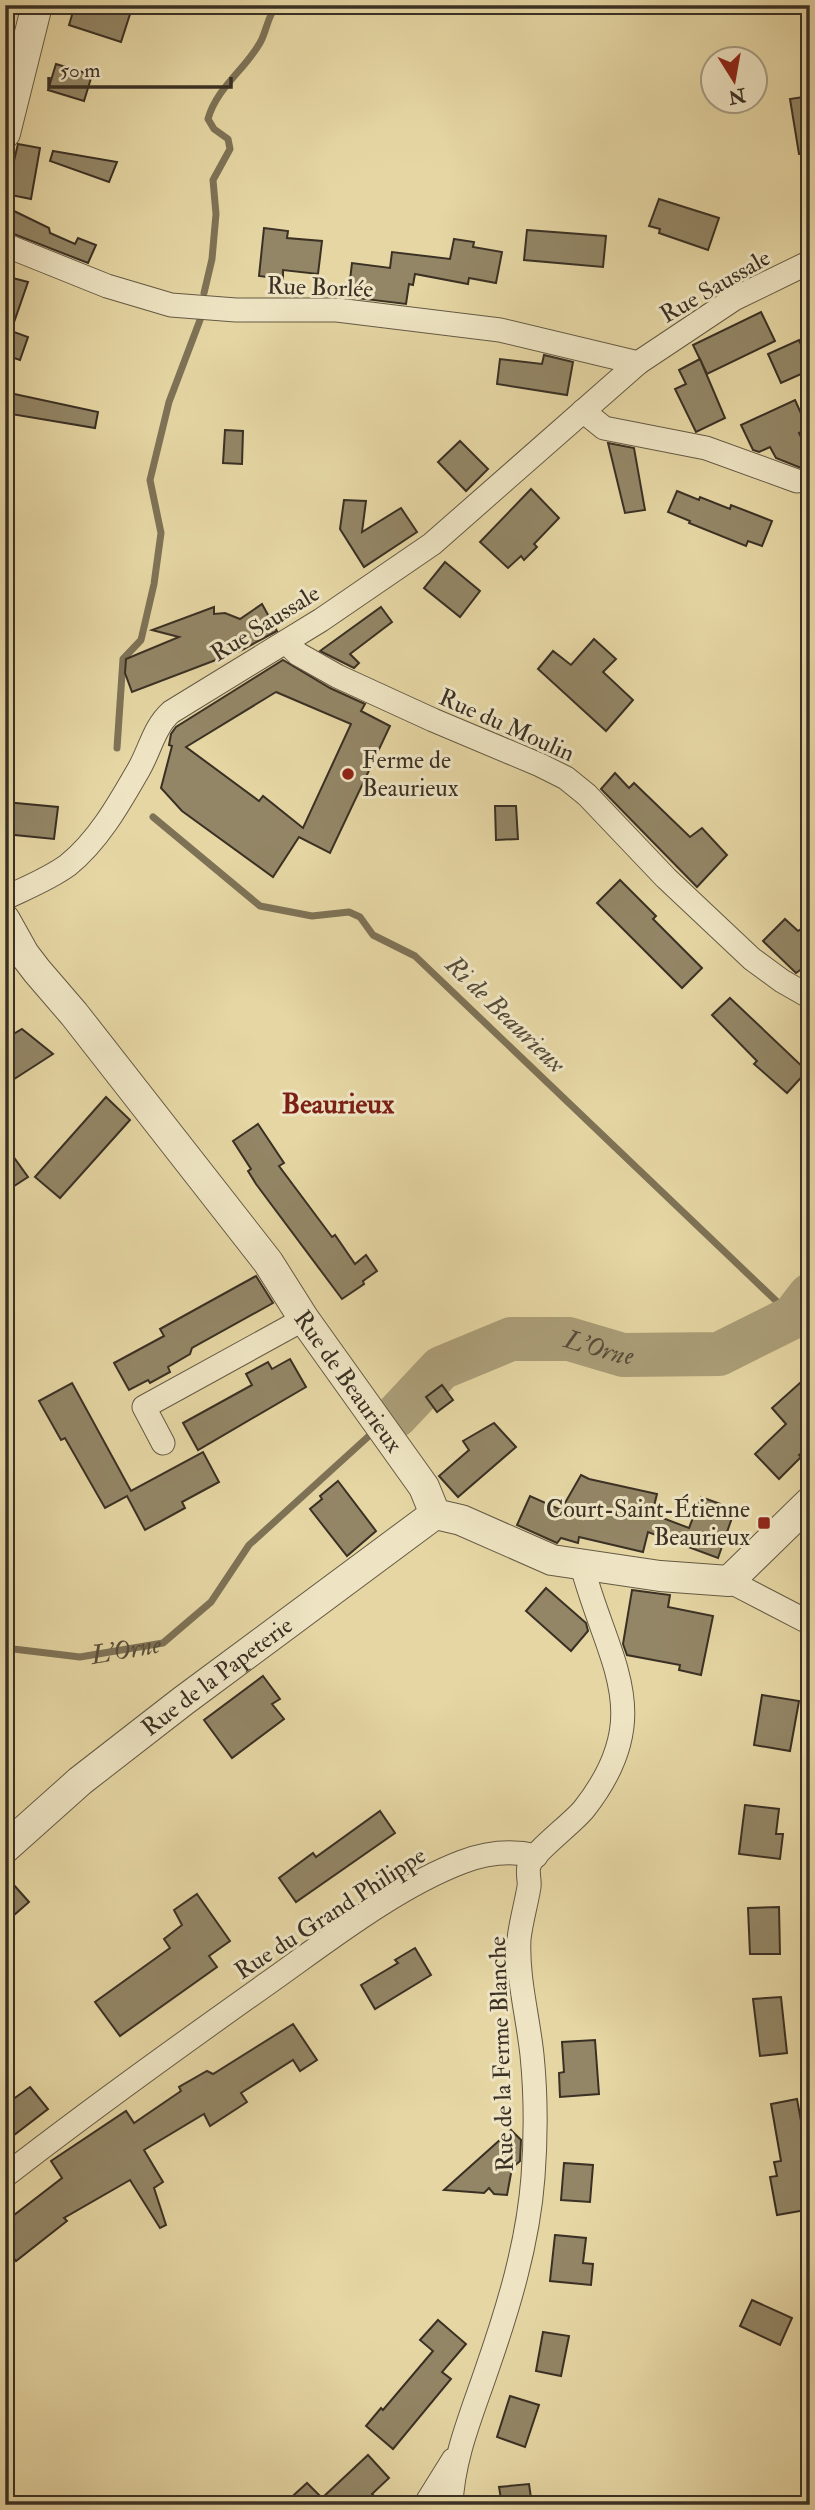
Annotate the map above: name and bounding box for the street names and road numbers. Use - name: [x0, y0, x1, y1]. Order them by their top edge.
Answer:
- street label: Rue Saussale: [654, 242, 776, 330]
- street label: Rue Borlée: [266, 270, 374, 305]
- street label: Rue Saussale: [205, 578, 325, 669]
- street label: Rue du Moulin: [434, 682, 580, 769]
- street label: Rue de Beaurieux: [287, 1304, 410, 1459]
- street label: Rue de la Papeterie: [135, 1610, 299, 1743]
- street label: Rue du Grand Philippe: [229, 1840, 432, 1987]
- street label: Rue de la Ferme Blanche: [482, 1936, 521, 2172]

